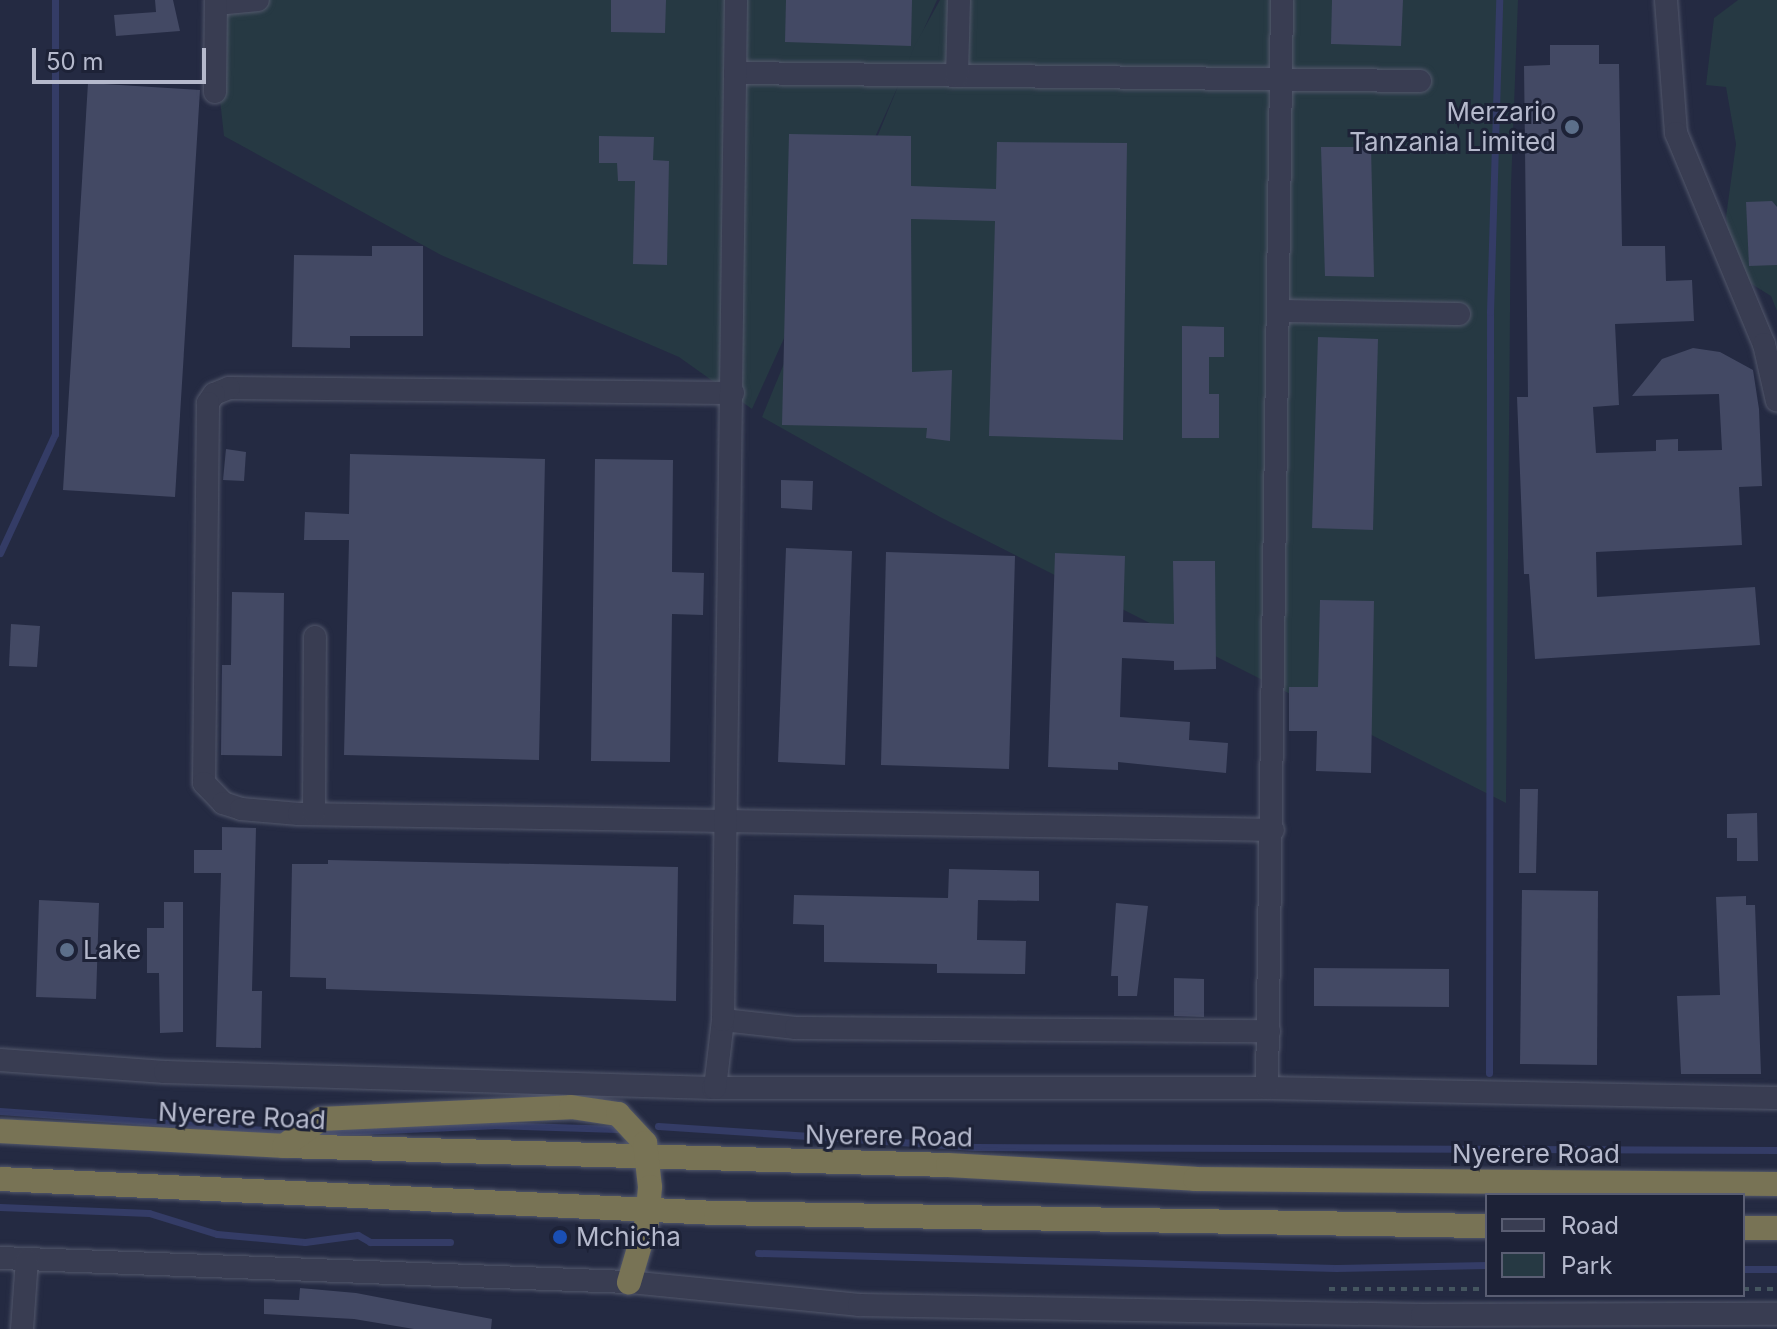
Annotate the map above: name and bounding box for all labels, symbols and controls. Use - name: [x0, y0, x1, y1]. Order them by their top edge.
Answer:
- scale bar: [36, 32, 210, 82]
- text: 50 m: [46, 47, 104, 76]
- place label: Merzario Tanzania Limited: [1349, 96, 1556, 158]
- marker: Merzario Tanzania Limited: [1563, 118, 1581, 136]
- place label: Lake: [83, 934, 141, 966]
- marker: Lake: [58, 941, 76, 959]
- street label: Nyerere Road: [157, 1096, 327, 1136]
- street label: Nyerere Road: [805, 1119, 973, 1153]
- street label: Nyerere Road: [1452, 1138, 1620, 1170]
- legend: [1485, 1193, 1745, 1297]
- text: Road: [1561, 1211, 1619, 1240]
- place label: Mchicha: [576, 1221, 681, 1253]
- marker: Mchicha: [551, 1228, 569, 1246]
- text: Park: [1561, 1251, 1612, 1280]

